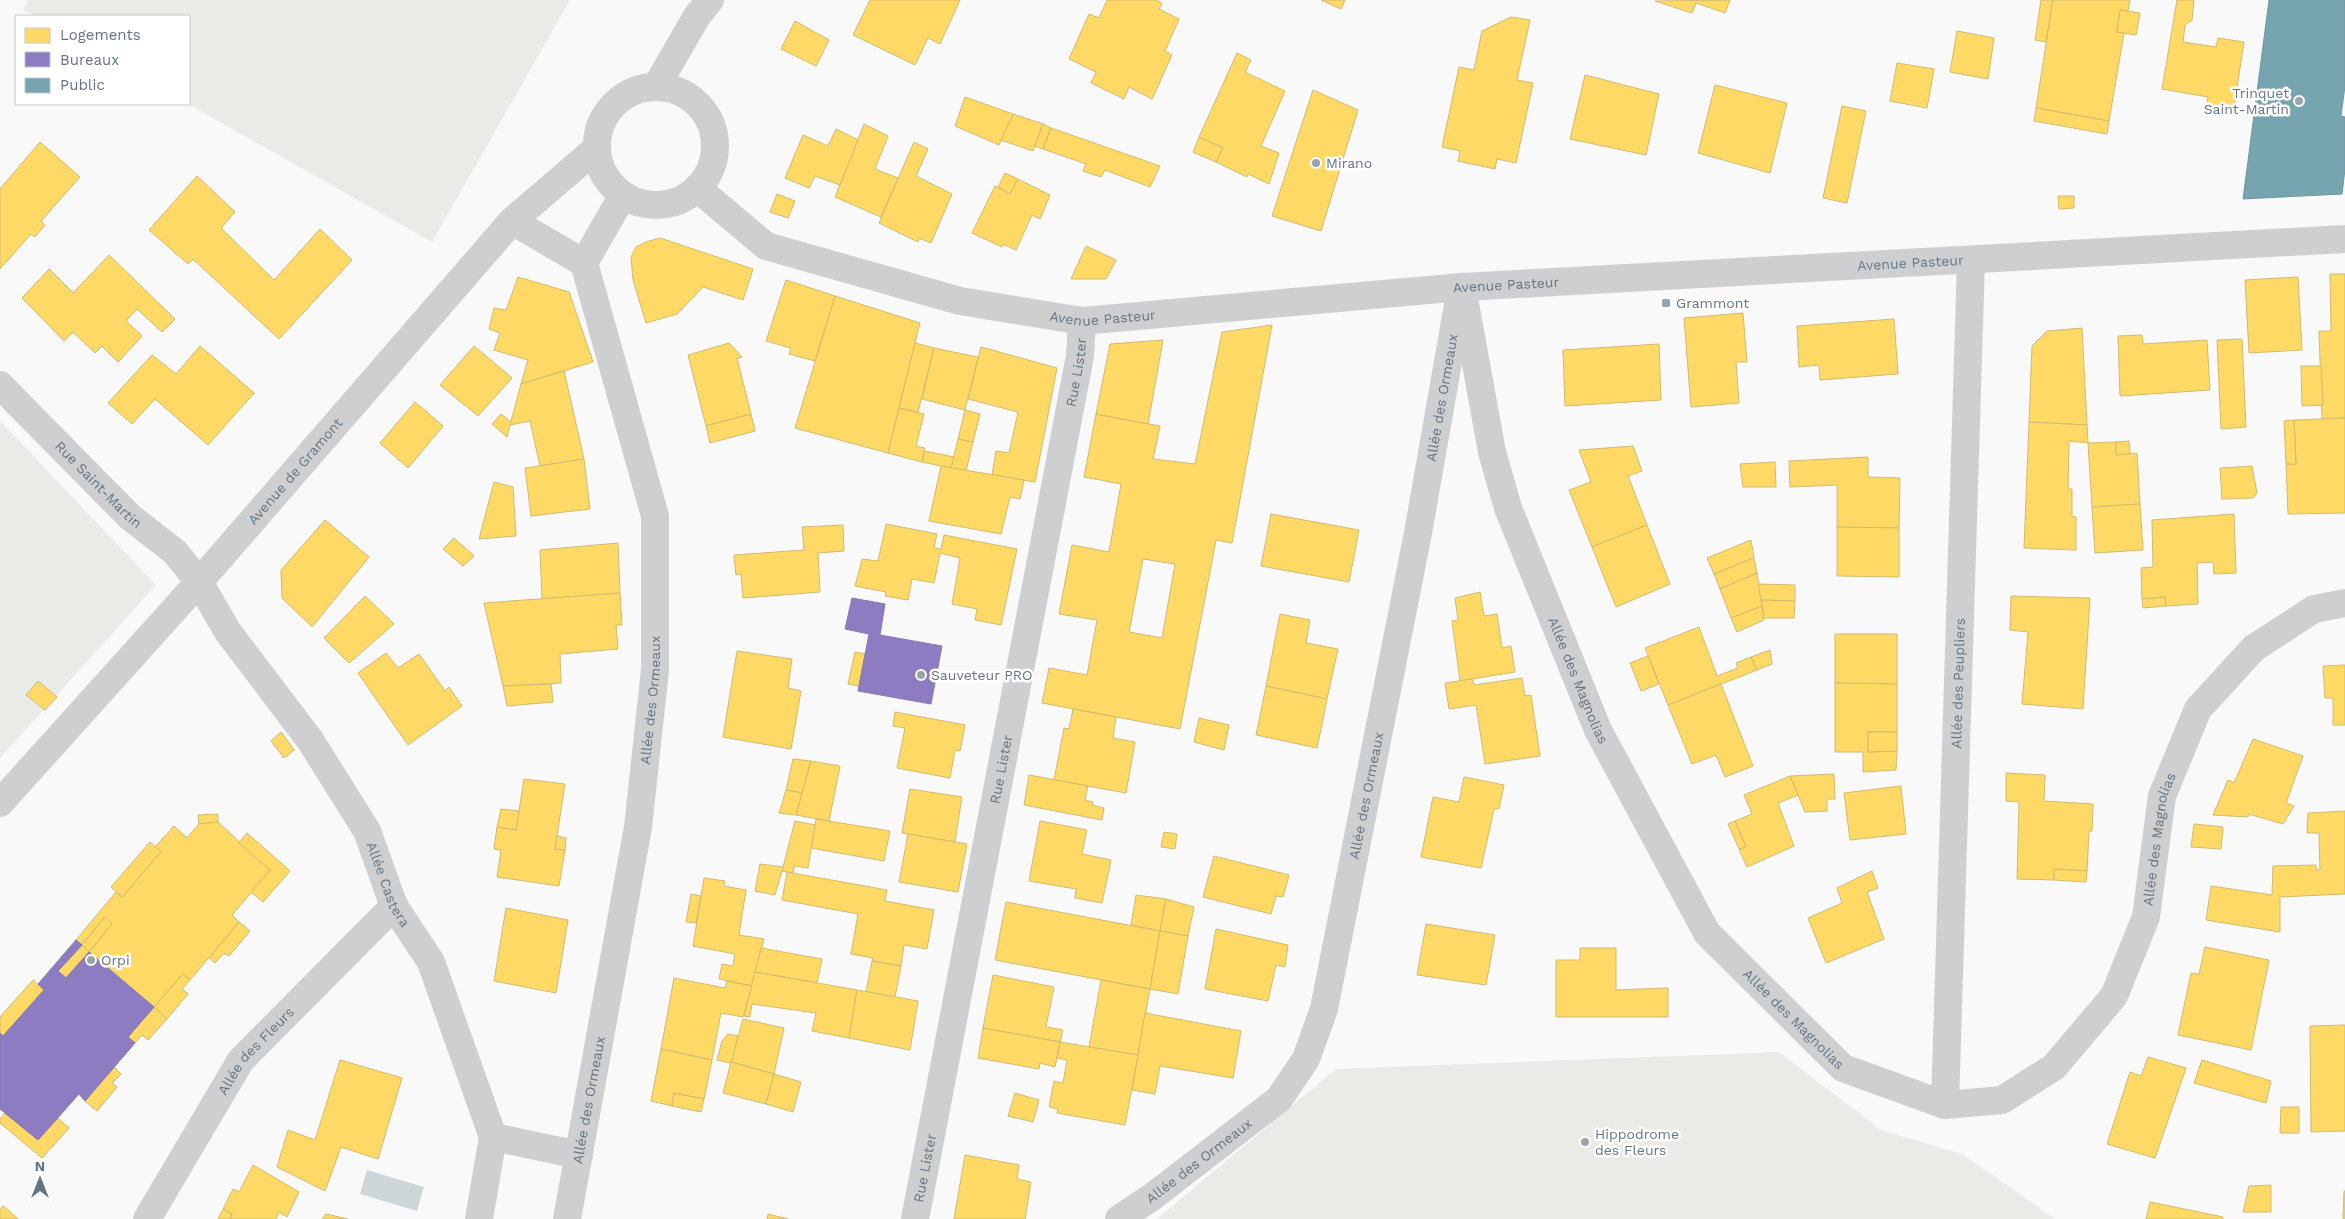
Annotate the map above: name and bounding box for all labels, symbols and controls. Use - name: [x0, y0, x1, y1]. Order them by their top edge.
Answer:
- legend: [15, 15, 190, 105]
- text: Logements: [60, 26, 141, 44]
- text: Bureaux: [60, 51, 119, 69]
- text: Public: [60, 76, 105, 94]
- place label: Trinquet Saint-Martin: [2204, 85, 2289, 117]
- marker: Trinquet Saint-Martin: [2293, 95, 2305, 107]
- place label: Mirano: [1326, 155, 1372, 171]
- marker: Mirano: [1310, 157, 1322, 169]
- street label: Avenue Pasteur: [1857, 252, 1964, 274]
- street label: Avenue Pasteur: [1452, 274, 1560, 296]
- place label: Grammont: [1676, 295, 1749, 311]
- marker: Grammont: [1660, 297, 1672, 309]
- street label: Avenue Pasteur: [1048, 306, 1157, 329]
- street label: Allée des Ormeaux: [1423, 333, 1461, 463]
- street label: Rue Lister: [1062, 337, 1089, 408]
- street label: Avenue de Gramont: [245, 415, 346, 528]
- street label: Rue Saint-Martin: [52, 438, 145, 531]
- street label: Allée des Magnolias: [1545, 615, 1612, 746]
- street label: Allée des Peupliers: [1948, 618, 1968, 749]
- street label: Allée des Ormeaux: [637, 636, 663, 765]
- place label: Sauveteur PRO: [931, 667, 1033, 683]
- marker: Sauveteur PRO: [915, 669, 927, 681]
- street label: Allée des Ormeaux: [1346, 731, 1387, 861]
- street label: Rue Lister: [987, 733, 1015, 805]
- street label: Allée des Magnolias: [2140, 770, 2179, 907]
- street label: Allée Castera: [364, 840, 414, 930]
- place label: Orpi: [101, 952, 130, 968]
- marker: Orpi: [85, 954, 97, 966]
- street label: Allée des Magnolias: [1740, 966, 1847, 1072]
- street label: Allée des Fleurs: [214, 1004, 297, 1097]
- street label: Allée des Ormeaux: [569, 1035, 608, 1165]
- street label: Allée des Ormeaux: [1143, 1115, 1255, 1207]
- place label: Hippodrome des Fleurs: [1595, 1126, 1679, 1158]
- street label: Rue Lister: [910, 1132, 939, 1204]
- marker: Hippodrome des Fleurs: [1579, 1136, 1591, 1148]
- north arrow: [15, 1154, 65, 1204]
- text: N: [35, 1158, 45, 1174]

